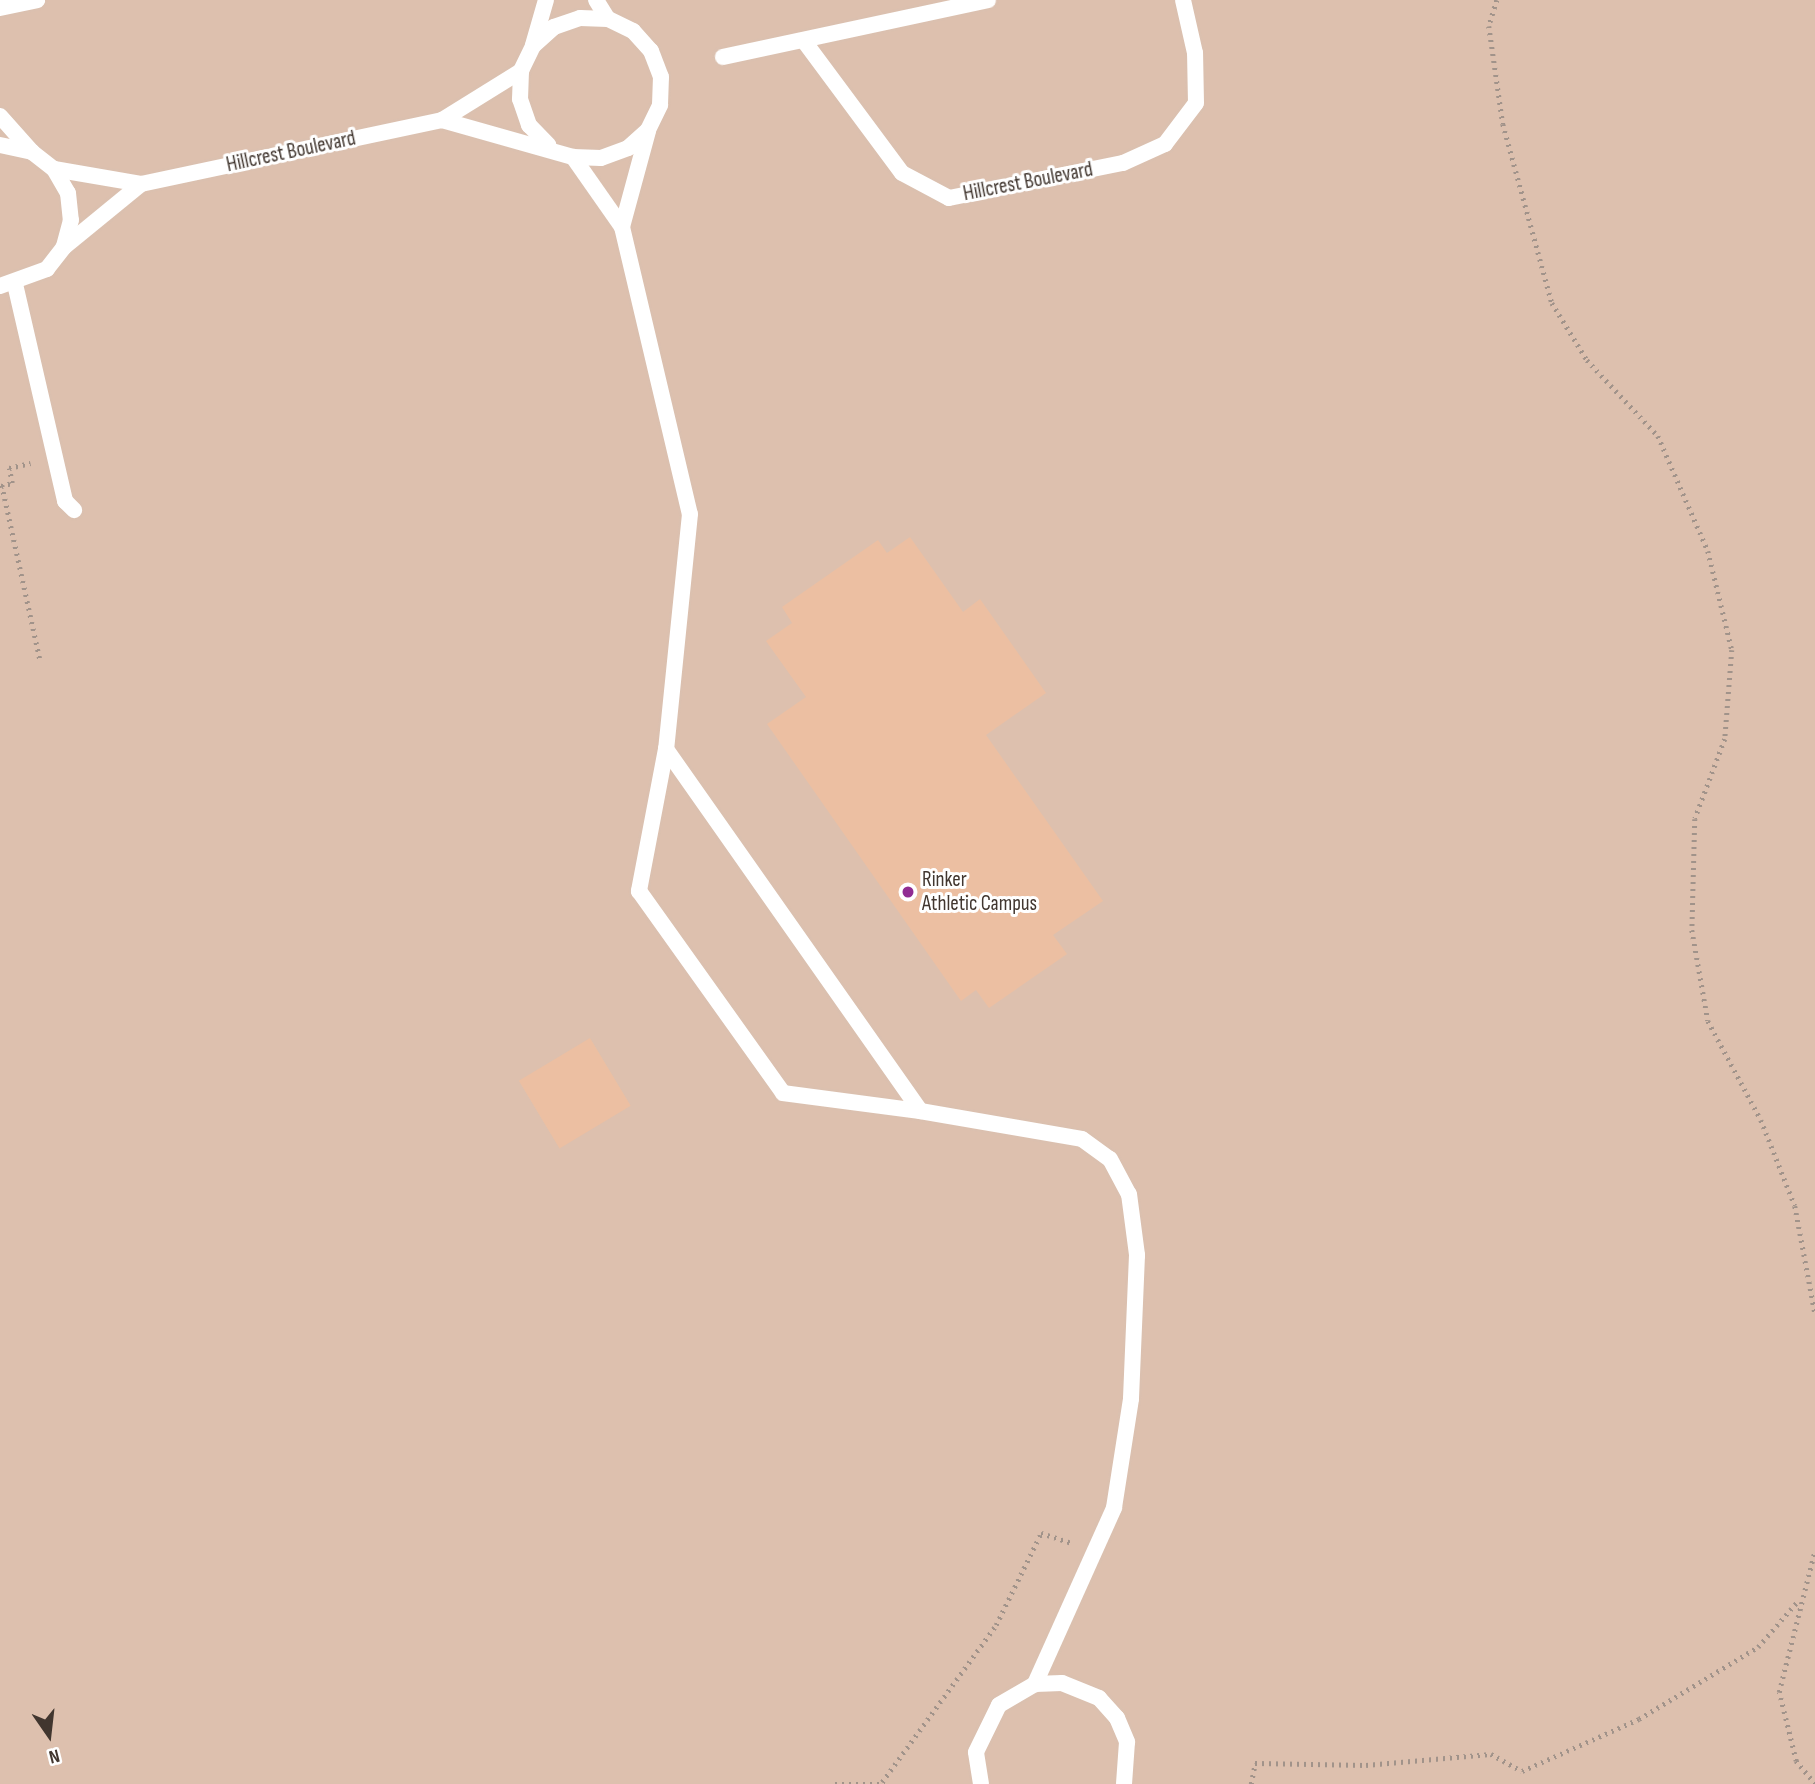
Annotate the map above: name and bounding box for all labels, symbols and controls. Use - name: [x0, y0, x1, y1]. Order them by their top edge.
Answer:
- street label: Hillcrest Boulevard: [224, 126, 358, 178]
- street label: Hillcrest Boulevard: [961, 157, 1095, 207]
- place label: Rinker Athletic Campus: [922, 867, 1037, 917]
- marker: Rinker Athletic Campus: [900, 884, 916, 900]
- north arrow: [14, 1700, 84, 1770]
- text: N: [46, 1743, 62, 1768]

